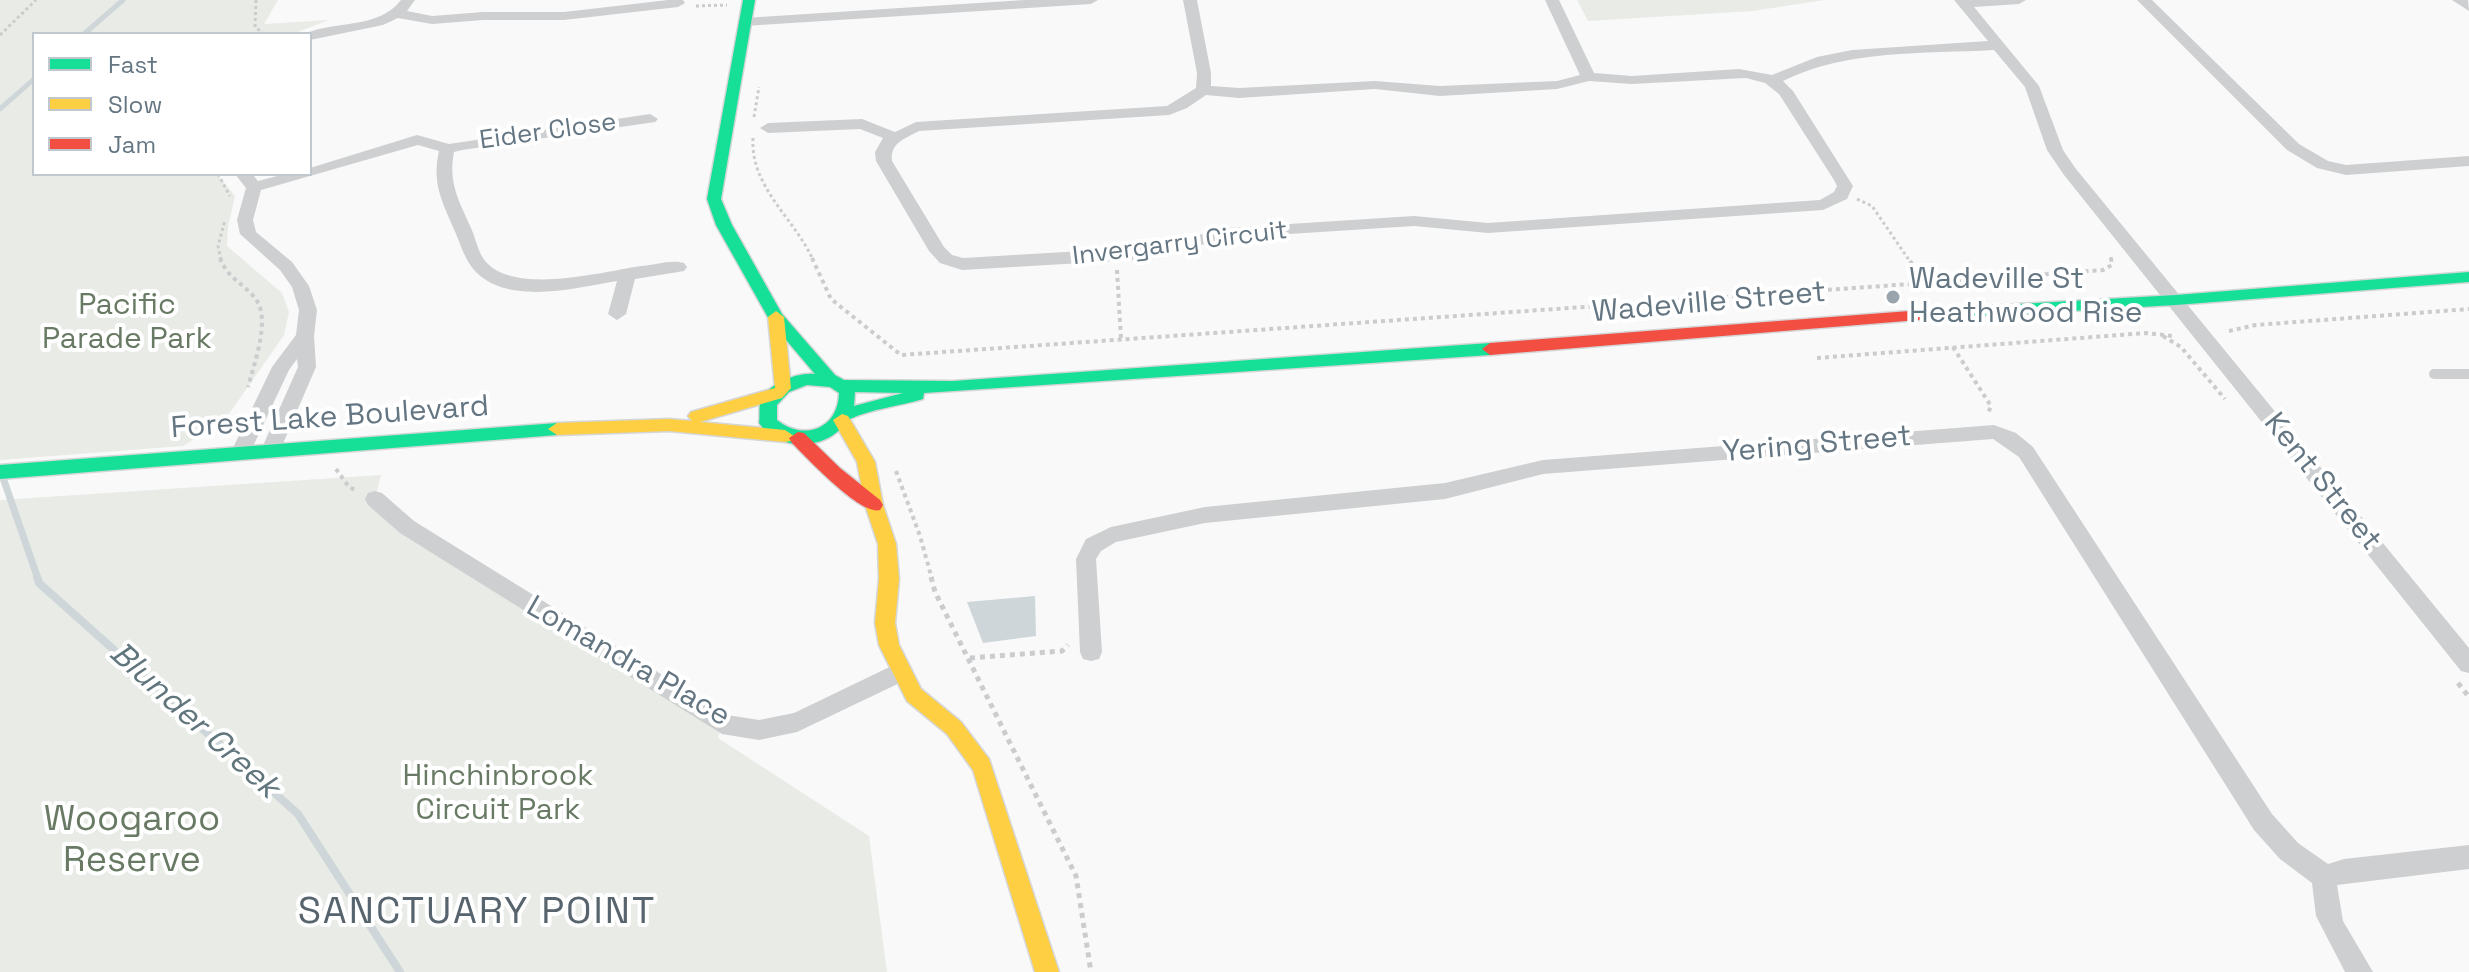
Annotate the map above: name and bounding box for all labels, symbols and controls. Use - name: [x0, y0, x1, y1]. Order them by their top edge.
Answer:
- legend: [32, 32, 312, 176]
- text: Fast: [108, 49, 158, 80]
- text: Slow: [108, 89, 162, 120]
- street label: Eider Close: [478, 107, 618, 157]
- text: Jam: [108, 129, 156, 160]
- street label: Invergarry Circuit: [1071, 215, 1289, 273]
- place label: Wadeville St Heathwood Rise: [1909, 262, 2142, 332]
- street label: Wadeville Street: [1591, 275, 1827, 331]
- park label: Pacific Parade Park: [42, 288, 212, 358]
- marker: Wadeville St Heathwood Rise: [1884, 288, 1902, 306]
- street label: Forest Lake Boulevard: [170, 389, 490, 447]
- street label: Kent Street: [2256, 406, 2388, 558]
- street label: Yering Street: [1721, 419, 1913, 471]
- street label: Lomandra Place: [520, 589, 736, 735]
- water label: Blunder Creek: [101, 635, 287, 807]
- park label: Hinchinbrook Circuit Park: [403, 759, 593, 830]
- park label: Woogaroo Reserve: [44, 798, 220, 883]
- district label: SANCTUARY POINT: [298, 890, 656, 936]

